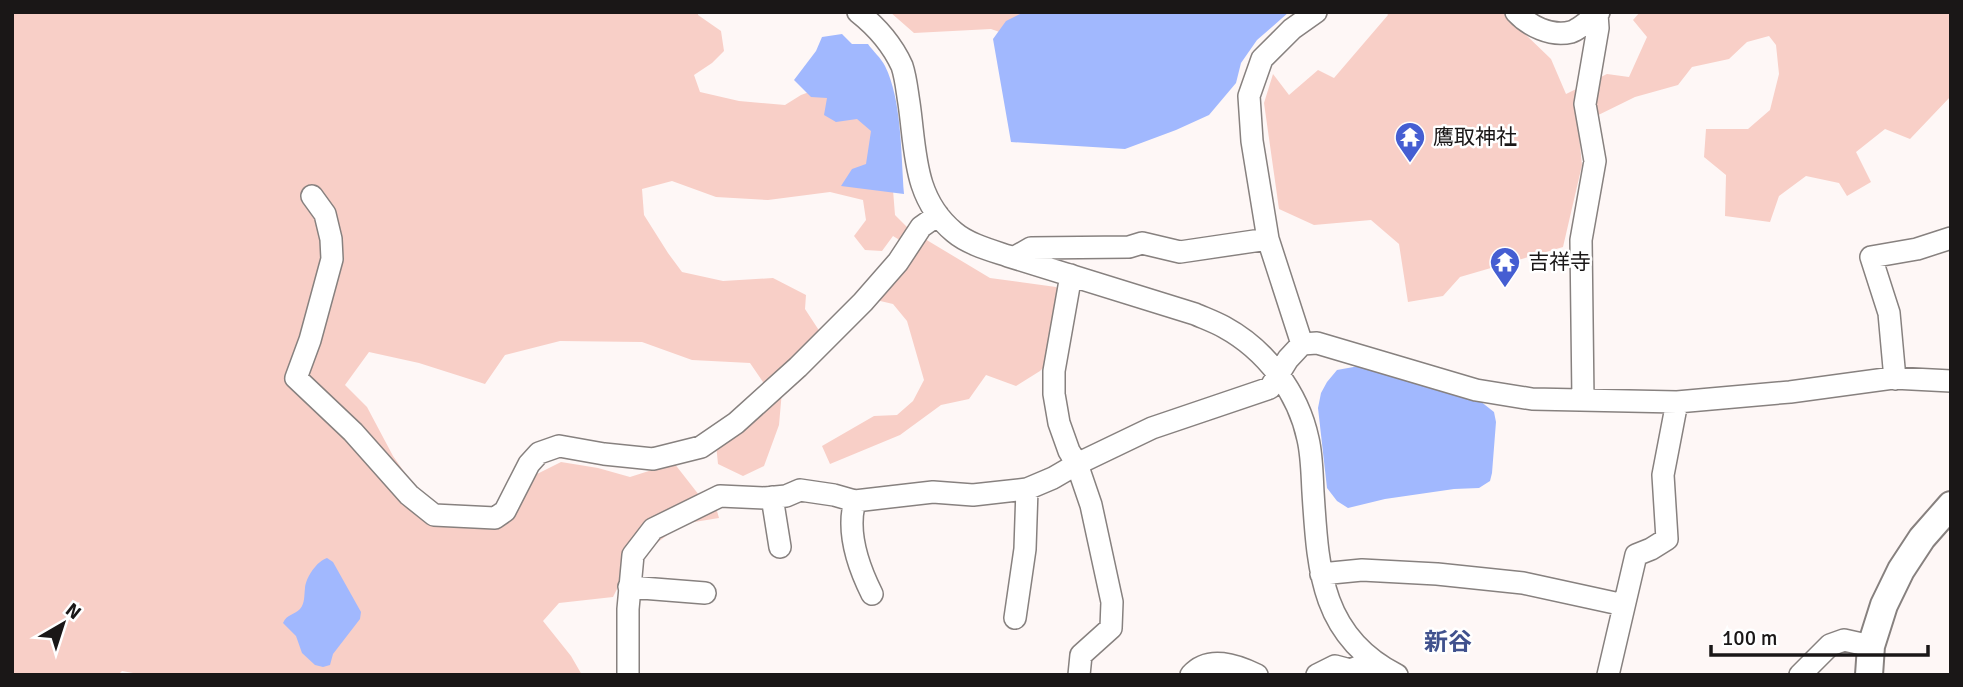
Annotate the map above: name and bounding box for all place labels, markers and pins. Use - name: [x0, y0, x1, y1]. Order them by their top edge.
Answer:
- temple icon: 鷹取神社: [1393, 120, 1427, 164]
- place label: 鷹取神社: [1433, 124, 1517, 150]
- temple icon: 吉祥寺: [1488, 245, 1522, 289]
- place label: 吉祥寺: [1528, 249, 1591, 275]

